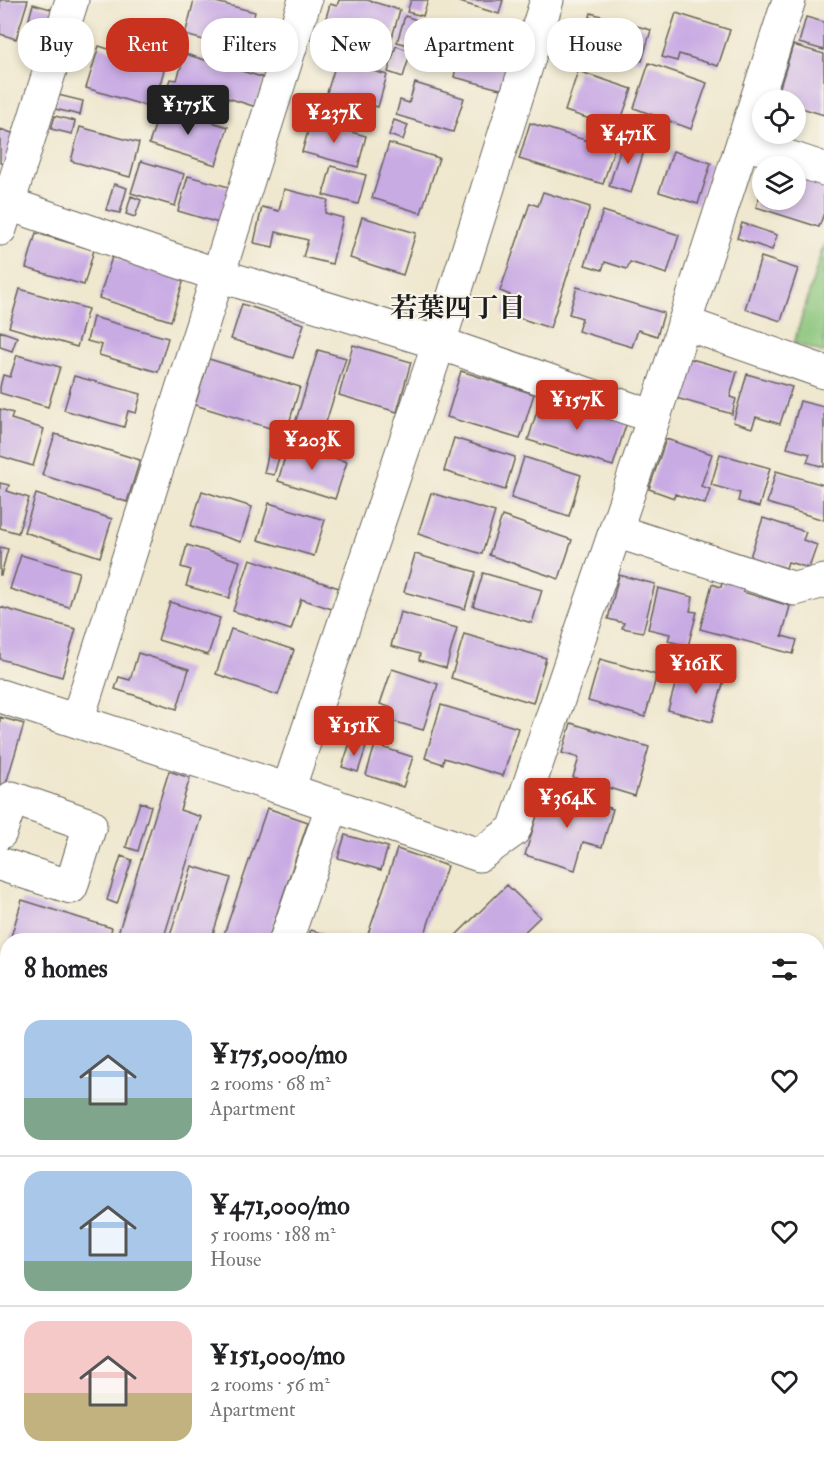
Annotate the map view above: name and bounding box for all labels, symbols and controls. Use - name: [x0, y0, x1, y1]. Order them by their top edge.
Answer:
- chip: Buy: [18, 18, 94, 72]
- chip: Rent: [106, 18, 189, 72]
- chip: Filters: [201, 18, 298, 72]
- chip: New: [310, 18, 392, 72]
- chip: Apartment: [404, 18, 535, 72]
- chip: House: [547, 18, 643, 72]
- pin: ¥175K: [146, 85, 230, 136]
- map controls: [752, 90, 806, 210]
- button: locate: [752, 90, 806, 144]
- text: ¥175K: [161, 92, 215, 117]
- pin: ¥237K: [292, 93, 376, 144]
- text: ¥237K: [306, 100, 362, 125]
- pin: ¥471K: [586, 114, 670, 165]
- text: ¥471K: [600, 121, 656, 146]
- button: layers: [752, 156, 806, 210]
- district label: 若葉四丁目: [391, 292, 526, 325]
- pin: ¥157K: [535, 380, 619, 431]
- text: ¥157K: [550, 387, 604, 412]
- pin: ¥203K: [270, 420, 354, 471]
- text: ¥203K: [283, 427, 341, 452]
- pin: ¥161K: [654, 644, 738, 695]
- text: ¥161K: [669, 651, 723, 676]
- pin: ¥151K: [312, 706, 396, 757]
- text: ¥151K: [328, 713, 380, 738]
- pin: ¥364K: [525, 778, 609, 829]
- text: ¥364K: [538, 785, 596, 810]
- text: 8 homes: [24, 953, 108, 985]
- icon: filters: [768, 953, 801, 986]
- text: ¥175,000/mo: [210, 1039, 347, 1071]
- icon: home: [72, 1044, 144, 1116]
- icon: heart: [768, 1064, 801, 1097]
- text: 2 rooms · 68 m²: [210, 1071, 331, 1096]
- text: Apartment: [210, 1096, 295, 1121]
- text: ¥471,000/mo: [210, 1190, 350, 1222]
- icon: home: [72, 1195, 144, 1267]
- icon: heart: [768, 1215, 801, 1248]
- text: 5 rooms · 188 m²: [210, 1222, 336, 1247]
- text: House: [210, 1247, 261, 1272]
- text: ¥151,000/mo: [210, 1340, 345, 1372]
- icon: home: [72, 1345, 144, 1417]
- icon: heart: [768, 1365, 801, 1398]
- text: 2 rooms · 56 m²: [210, 1372, 330, 1397]
- text: Apartment: [210, 1397, 295, 1422]

